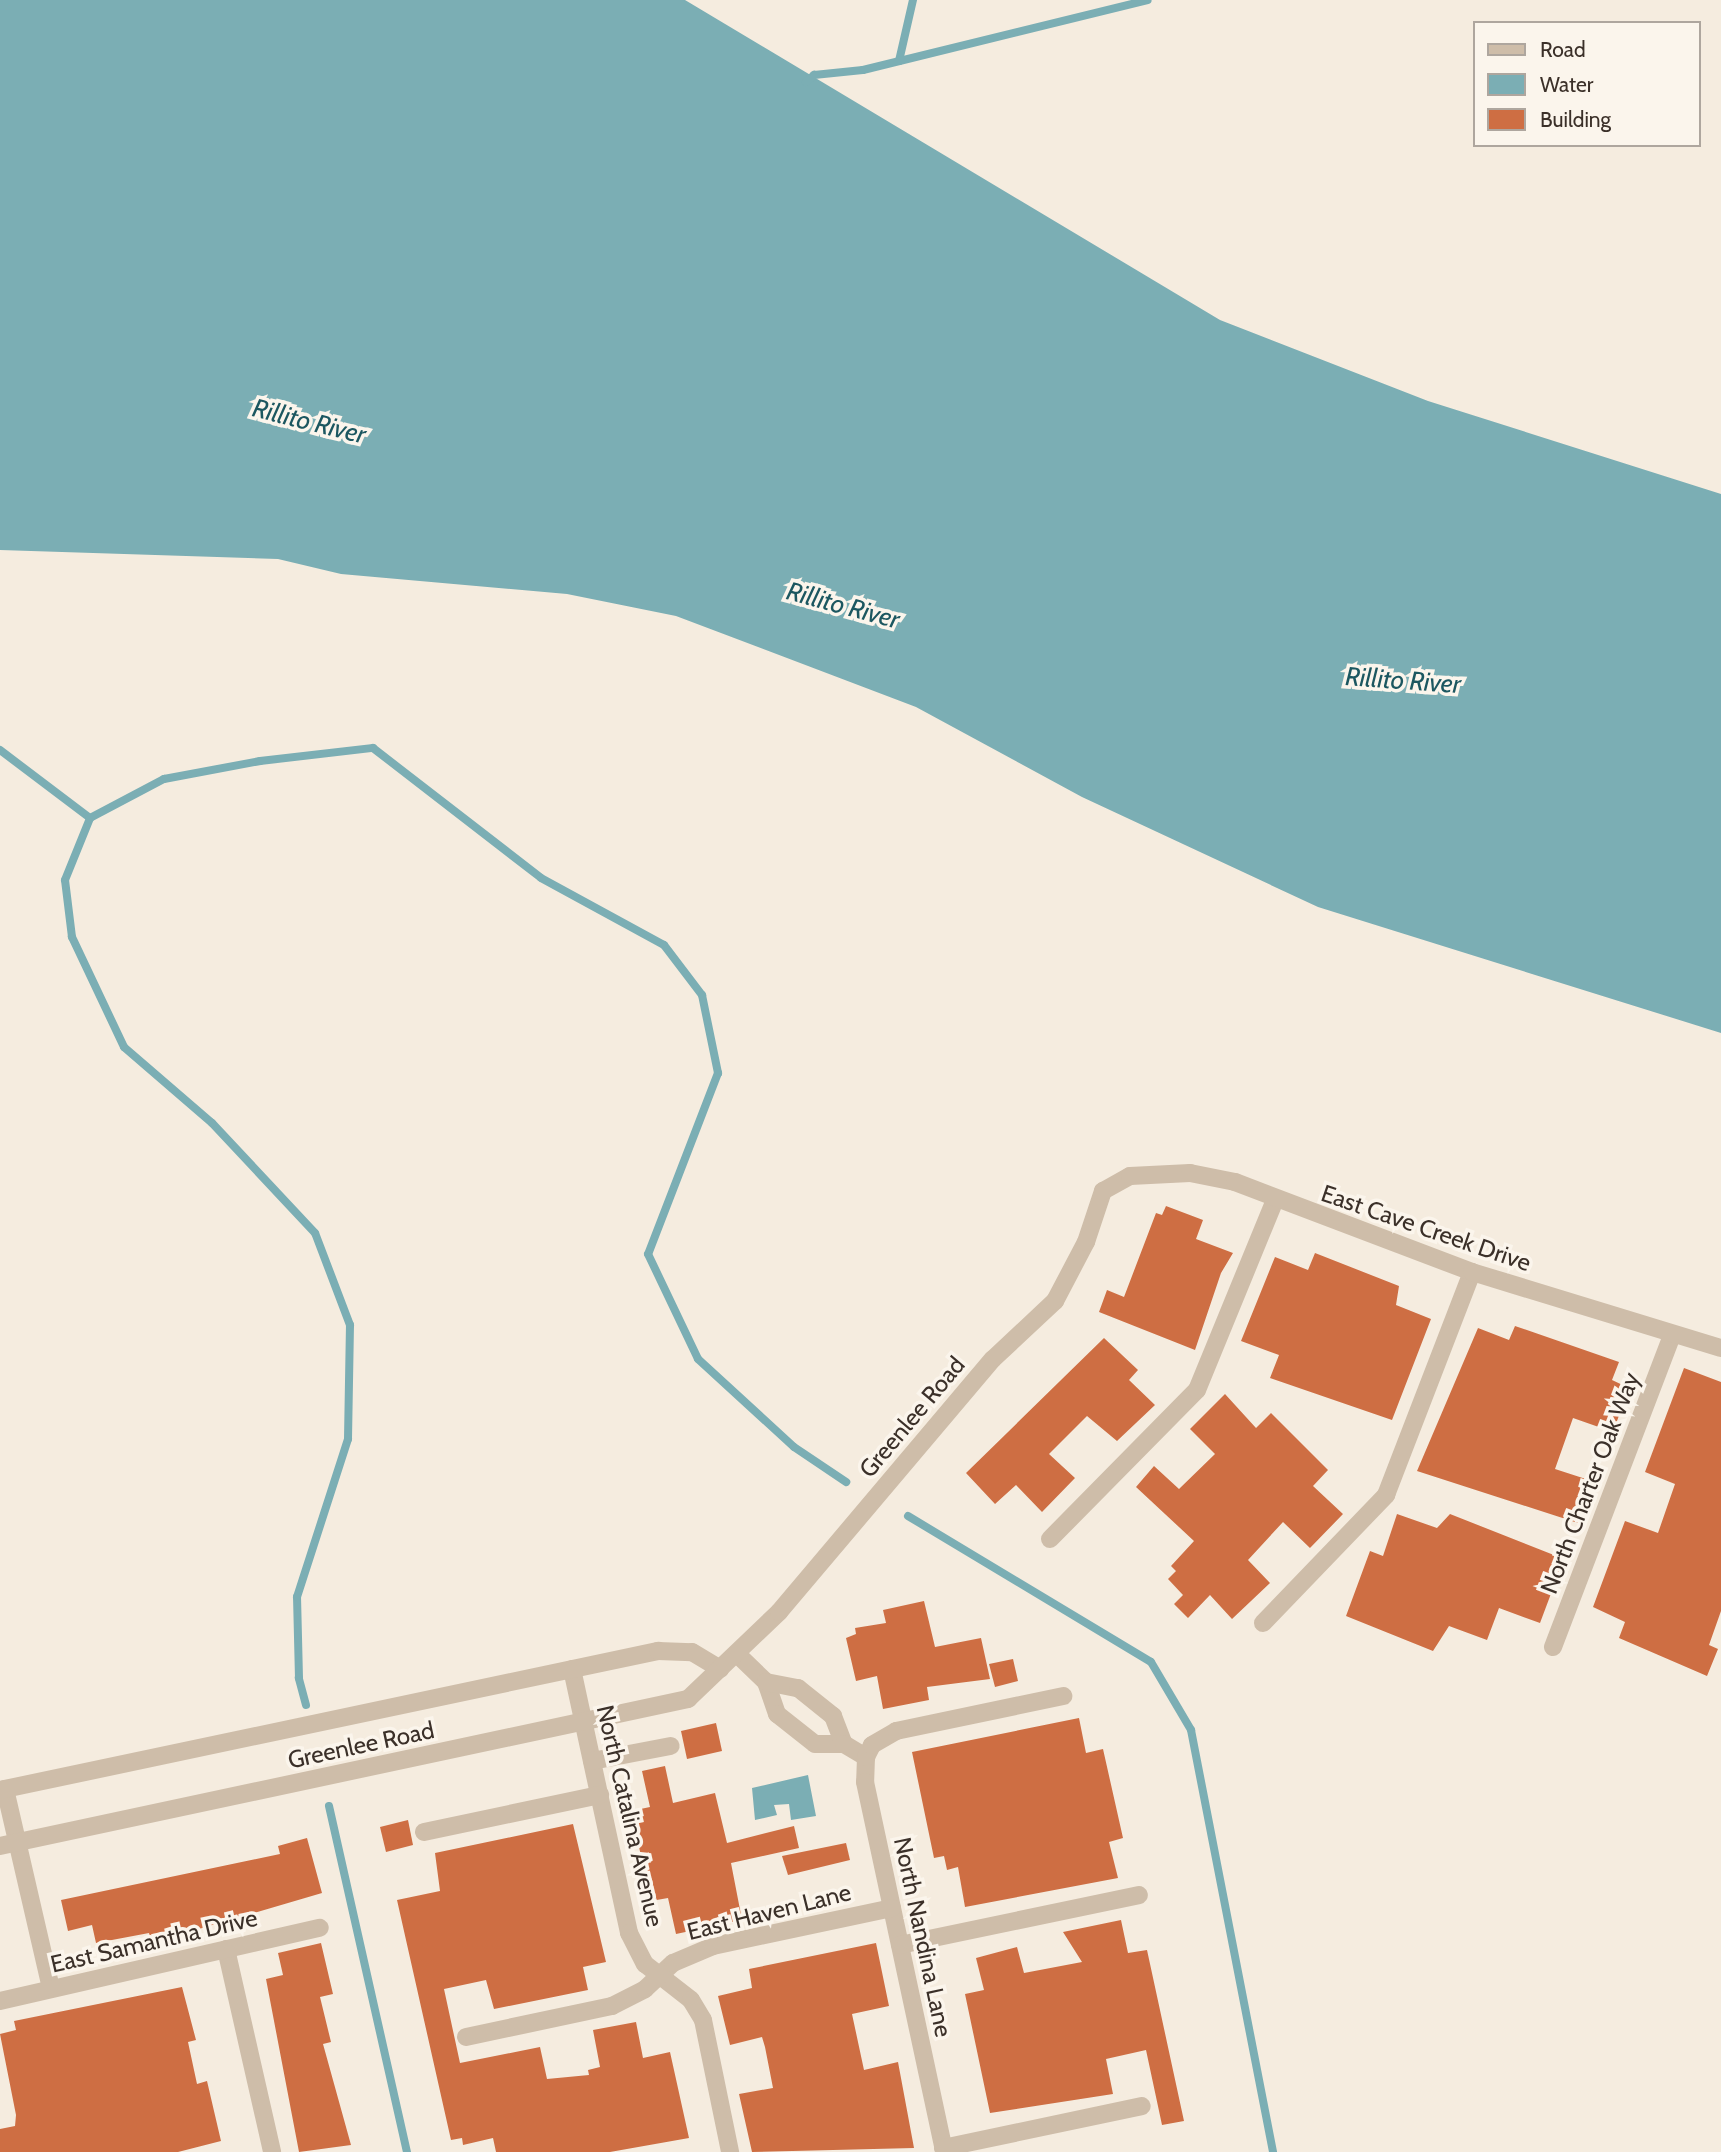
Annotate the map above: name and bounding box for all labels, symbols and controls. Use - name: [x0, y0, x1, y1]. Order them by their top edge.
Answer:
- legend: [1472, 21, 1700, 147]
- text: Road: [1540, 37, 1586, 62]
- text: Water: [1540, 72, 1593, 97]
- text: Building: [1540, 107, 1611, 132]
- water label: Rillito River: [249, 393, 369, 451]
- water label: Rillito River: [783, 576, 903, 636]
- water label: Rillito River: [1344, 661, 1462, 701]
- street label: East Cave Creek Drive: [1317, 1179, 1535, 1277]
- street label: Greenlee Road: [853, 1351, 971, 1483]
- street label: North Charter Oak Way: [1534, 1368, 1646, 1598]
- street label: North Catalina Avenue: [590, 1702, 670, 1930]
- street label: Greenlee Road: [285, 1715, 437, 1775]
- street label: North Nandina Lane: [888, 1835, 958, 2039]
- street label: East Haven Lane: [684, 1878, 854, 1946]
- street label: East Samantha Drive: [48, 1903, 260, 1979]

